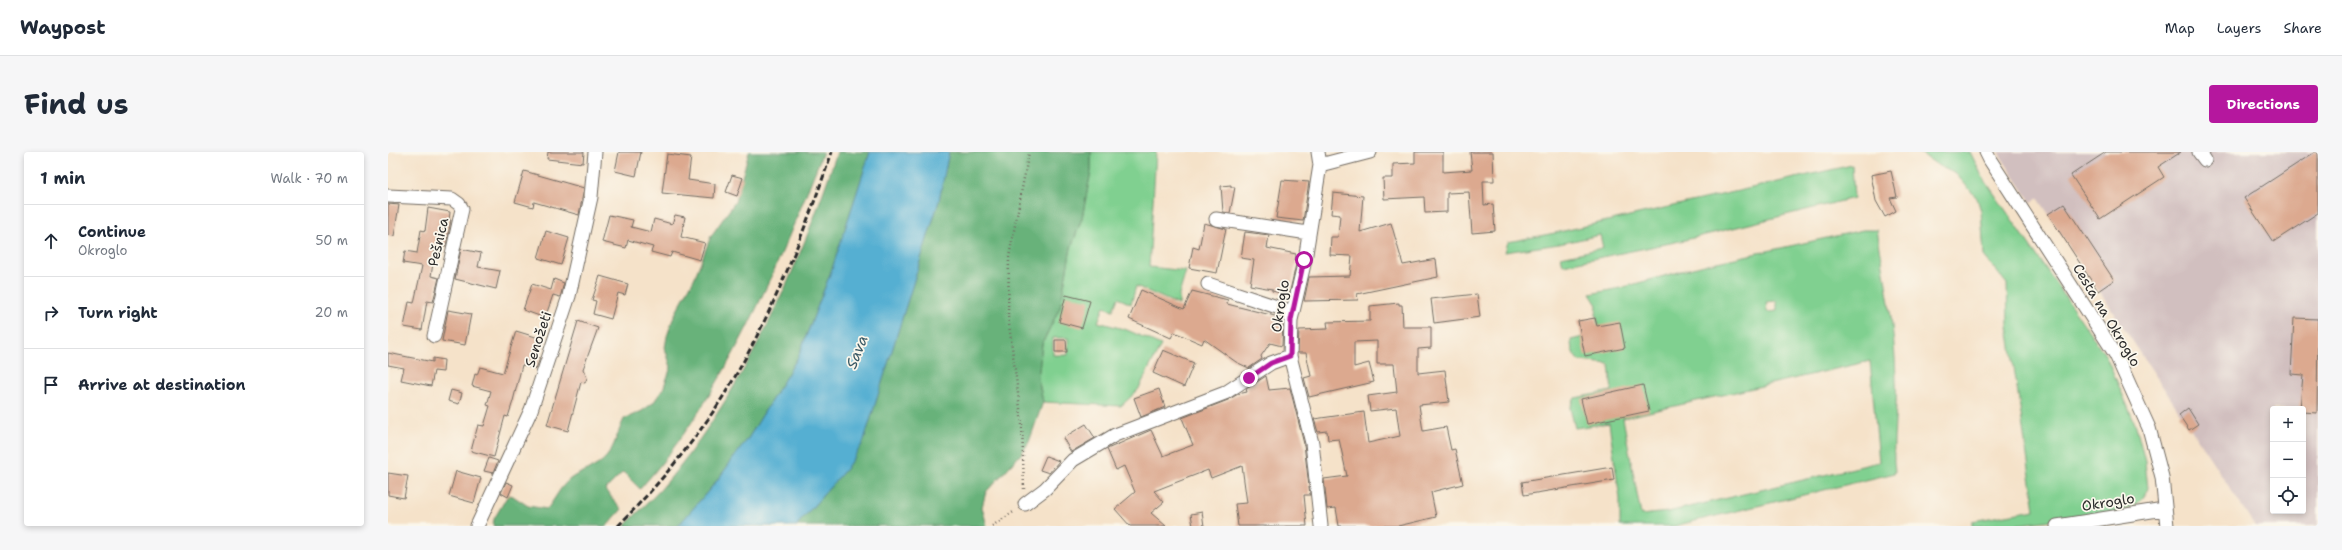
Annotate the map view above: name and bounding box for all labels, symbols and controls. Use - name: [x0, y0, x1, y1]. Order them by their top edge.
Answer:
- text: Waypost: [20, 15, 105, 40]
- text: Map: [2165, 19, 2195, 37]
- text: Layers: [2217, 19, 2261, 37]
- text: Share: [2283, 19, 2322, 37]
- text: Find us: [24, 85, 129, 123]
- button: Directions: [2209, 85, 2318, 123]
- text: 1 min: [40, 167, 85, 189]
- text: Walk · 70 m: [271, 170, 348, 187]
- street label: Pešnica: [424, 215, 452, 268]
- text: Continue: [78, 222, 146, 242]
- icon: ahead: [40, 230, 62, 252]
- text: 50 m: [315, 232, 348, 249]
- text: Okroglo: [78, 242, 127, 259]
- route start: [1295, 251, 1313, 269]
- street label: Cesta na Okroglo: [2069, 260, 2145, 370]
- street label: Okroglo: [1267, 278, 1293, 334]
- icon: right: [40, 302, 62, 324]
- text: Turn right: [78, 303, 158, 323]
- text: 20 m: [315, 304, 348, 321]
- street label: Senožeti: [521, 309, 555, 369]
- water label: Sava: [841, 332, 873, 372]
- route end: [1240, 369, 1258, 387]
- icon: arrive: [40, 374, 62, 396]
- text: Arrive at destination: [78, 375, 246, 395]
- map controls: [2270, 406, 2306, 514]
- button: +: [2270, 406, 2306, 442]
- button: −: [2270, 442, 2306, 478]
- button: locate: [2270, 478, 2306, 514]
- street label: Okroglo: [2080, 489, 2136, 515]

